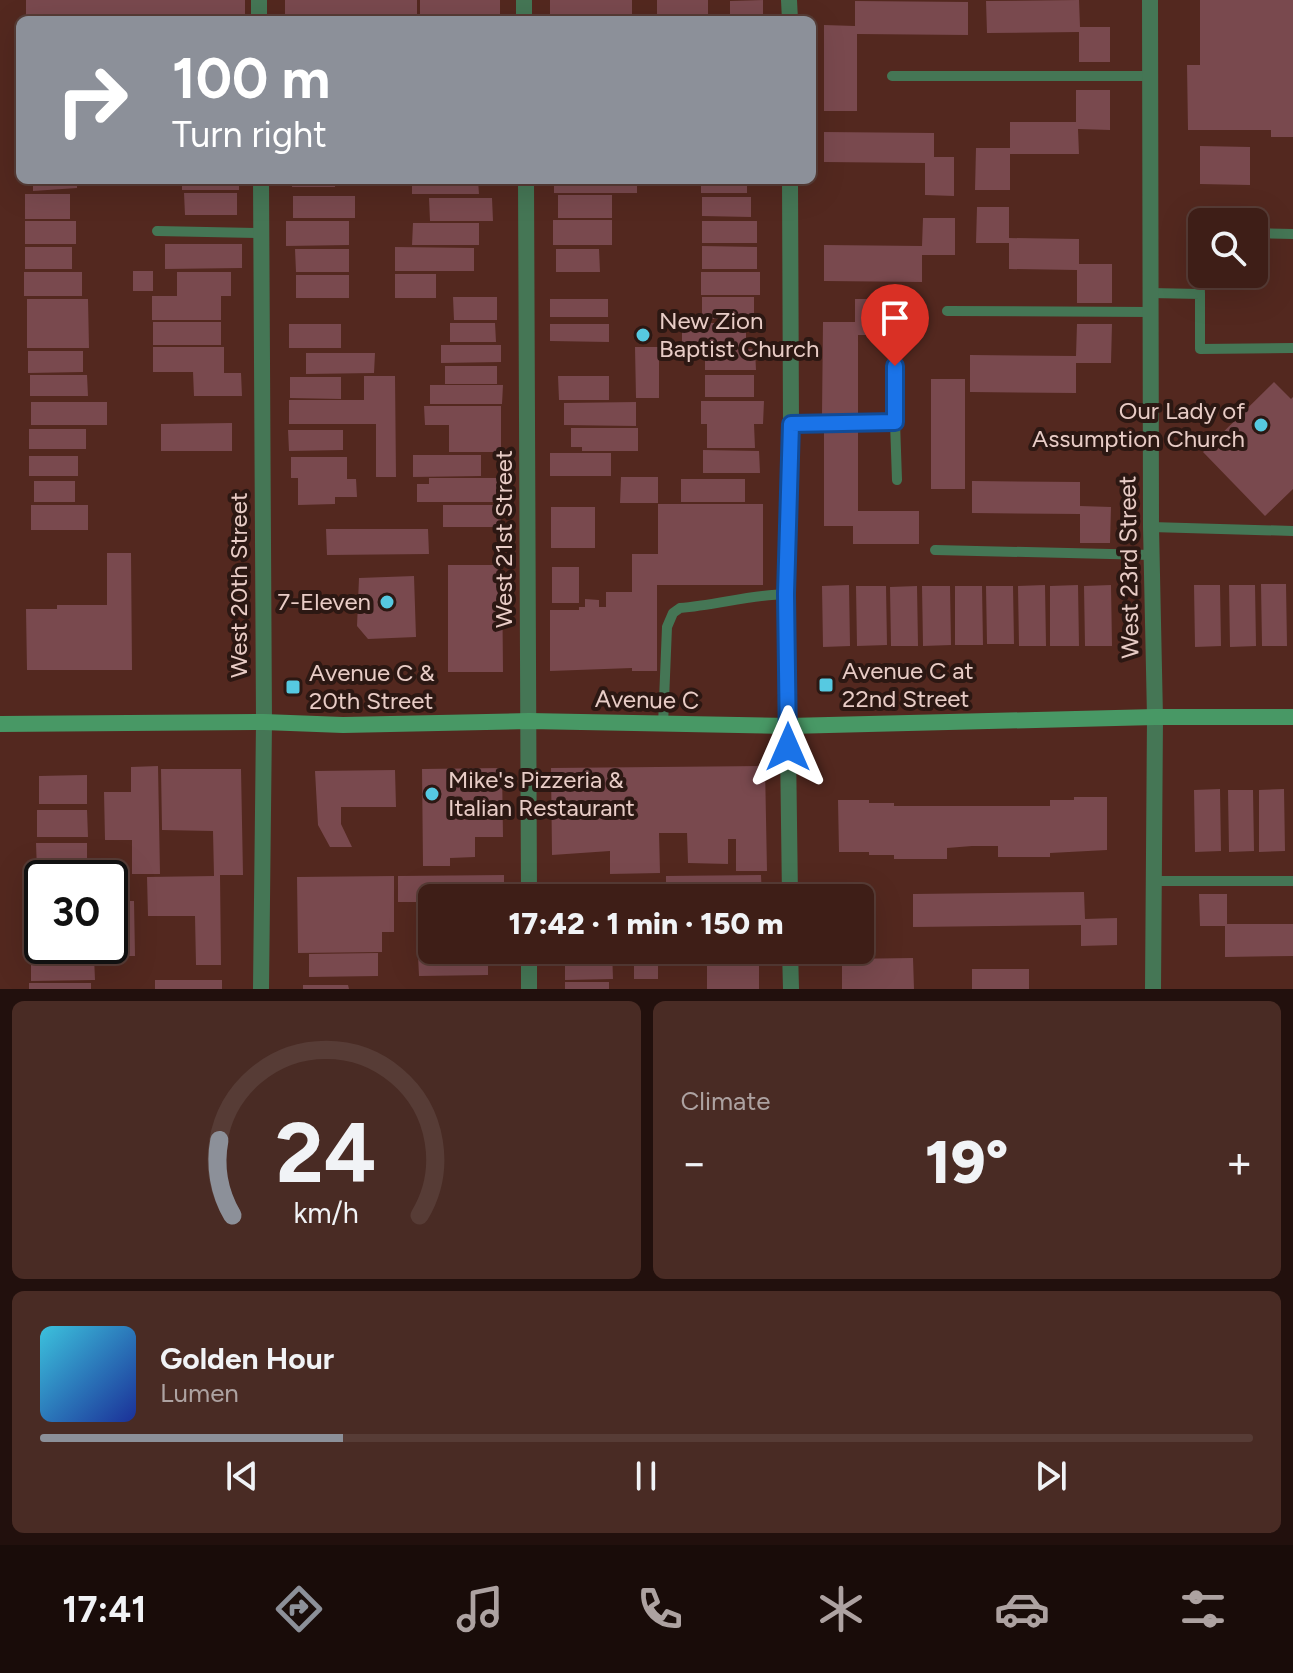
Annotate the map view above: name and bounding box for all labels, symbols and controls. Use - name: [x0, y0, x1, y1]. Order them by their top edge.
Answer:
- text: 100 m: [172, 45, 330, 112]
- icon: right: [40, 48, 144, 152]
- text: Turn right: [172, 113, 327, 156]
- map controls: [1188, 208, 1268, 288]
- button: search: [1188, 208, 1268, 288]
- pin: [861, 284, 929, 366]
- icon: arrive: [873, 296, 917, 340]
- place label: New Zion Baptist Church: [659, 306, 820, 363]
- marker: New Zion Baptist Church: [634, 326, 652, 344]
- place label: Our Lady of Assumption Church: [1032, 396, 1245, 453]
- marker: Our Lady of Assumption Church: [1252, 416, 1270, 434]
- street label: West 21st Street: [489, 450, 518, 628]
- street label: West 23rd Street: [1112, 475, 1145, 659]
- street label: West 20th Street: [224, 492, 253, 678]
- place label: 7-Eleven: [277, 587, 371, 616]
- marker: 7-Eleven: [378, 593, 396, 611]
- place label: Avenue C at 22nd Street: [842, 656, 974, 713]
- place label: Avenue C & 20th Street: [309, 658, 435, 715]
- marker: Avenue C at 22nd Street: [817, 676, 835, 694]
- marker: Avenue C & 20th Street: [284, 678, 302, 696]
- street label: Avenue C: [595, 684, 699, 715]
- position arrow: [746, 705, 830, 789]
- place label: Mike's Pizzeria & Italian Restaurant: [448, 765, 635, 822]
- marker: Mike's Pizzeria & Italian Restaurant: [423, 785, 441, 803]
- speed limit sign: 30: [24, 860, 128, 964]
- text: 17:42 · 1 min · 150 m: [508, 905, 784, 942]
- text: Climate: [681, 1085, 770, 1117]
- text: 24: [276, 1103, 377, 1203]
- text: 19°: [925, 1126, 1009, 1198]
- text: −: [681, 1136, 708, 1189]
- text: +: [1226, 1136, 1253, 1189]
- text: km/h: [294, 1196, 359, 1230]
- text: Golden Hour: [160, 1340, 334, 1377]
- text: Lumen: [160, 1377, 239, 1409]
- icon: previous: [220, 1454, 264, 1498]
- icon: pause: [624, 1454, 668, 1498]
- icon: next: [1029, 1454, 1073, 1498]
- icon: directions: [271, 1581, 327, 1637]
- icon: music: [452, 1581, 508, 1637]
- icon: phone: [632, 1581, 688, 1637]
- icon: climate: [813, 1581, 869, 1637]
- icon: car: [994, 1581, 1050, 1637]
- icon: filters: [1175, 1581, 1231, 1637]
- text: 17:41: [62, 1588, 146, 1631]

